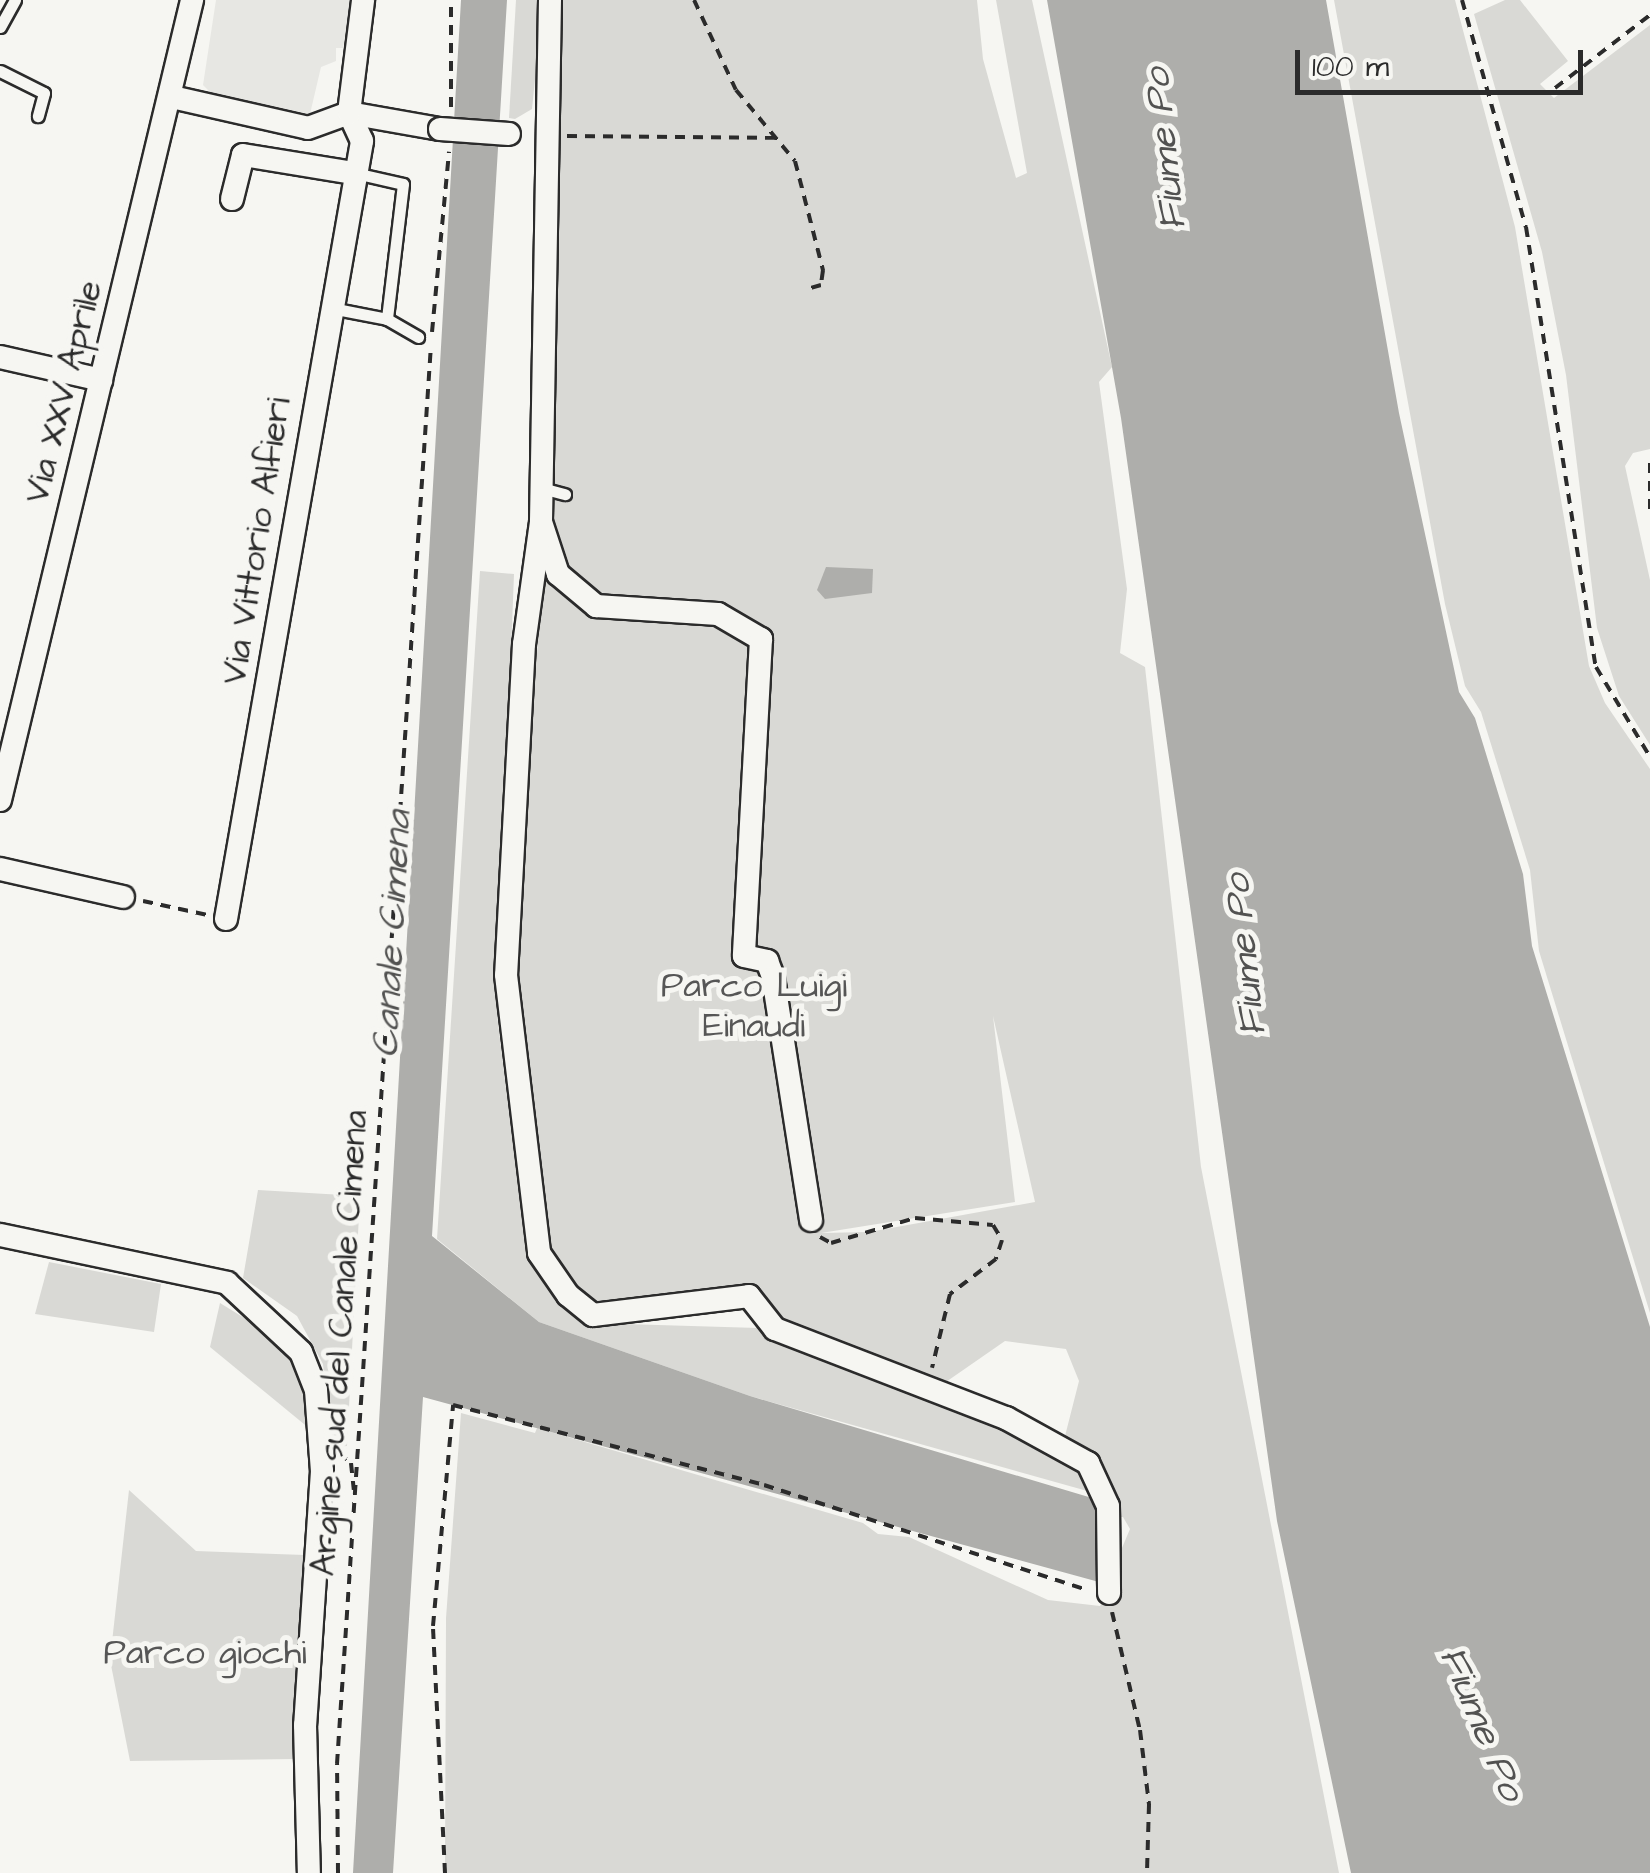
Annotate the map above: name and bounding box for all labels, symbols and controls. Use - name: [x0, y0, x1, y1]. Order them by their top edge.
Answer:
- scale bar: [1300, 30, 1588, 92]
- text: 100 m: [1312, 46, 1389, 88]
- water label: Fiume Po: [1135, 66, 1197, 232]
- street label: Via XXV Aprile: [16, 276, 112, 508]
- street label: Via Vittorio Alfieri: [214, 394, 300, 688]
- water label: Canale Cimena: [364, 809, 422, 1059]
- water label: Fiume Po: [1215, 872, 1277, 1038]
- park label: Parco Luigi Einaudi: [661, 965, 847, 1047]
- street label: Argine sud del Canale Cimena: [303, 1109, 377, 1577]
- park label: Parco giochi: [103, 1632, 307, 1674]
- water label: Fiume Po: [1428, 1640, 1534, 1808]

